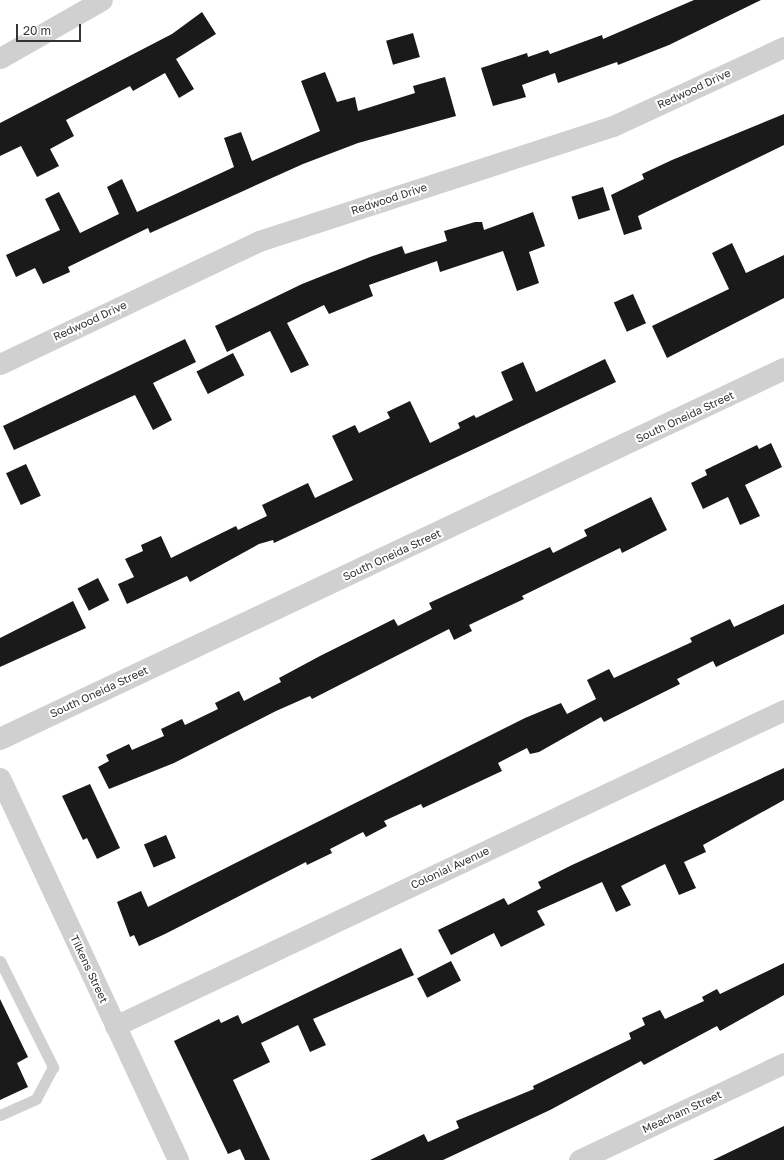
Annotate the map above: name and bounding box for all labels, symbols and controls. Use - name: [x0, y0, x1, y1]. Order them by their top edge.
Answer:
- scale bar: [18, 16, 83, 42]
- text: 20 m: [23, 23, 51, 38]
- street label: Redwood Drive: [655, 66, 733, 112]
- street label: Redwood Drive: [349, 180, 429, 218]
- street label: Redwood Drive: [51, 298, 129, 344]
- street label: South Oneida Street: [634, 388, 736, 446]
- street label: South Oneida Street: [341, 526, 443, 584]
- street label: South Oneida Street: [48, 663, 150, 721]
- street label: Colonial Avenue: [409, 844, 491, 892]
- street label: Tilkens Street: [67, 933, 111, 1005]
- street label: Meacham Street: [640, 1088, 724, 1136]

